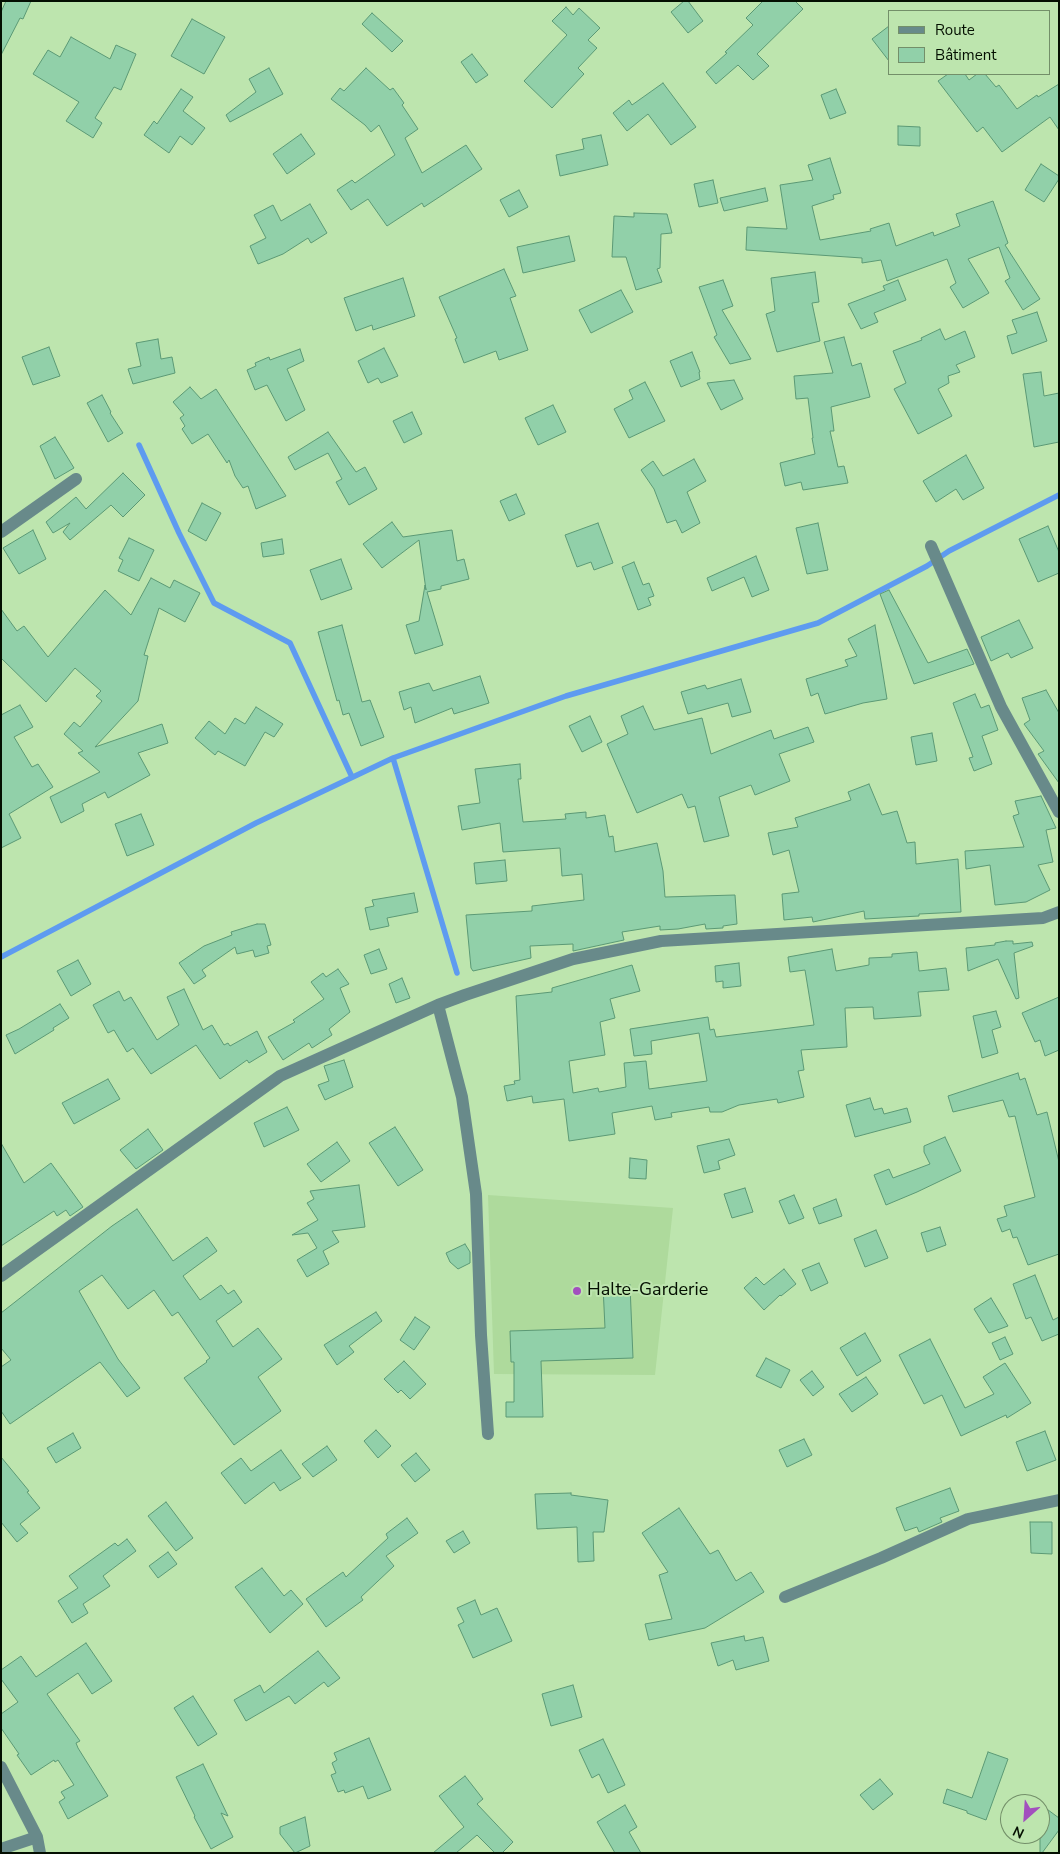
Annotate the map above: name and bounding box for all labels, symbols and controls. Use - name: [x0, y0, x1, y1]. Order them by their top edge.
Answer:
- legend: [888, 10, 1050, 75]
- text: Route: [935, 20, 975, 40]
- text: Bâtiment: [935, 45, 996, 65]
- place label: Halte-Garderie: [587, 1280, 708, 1302]
- marker: Halte-Garderie: [571, 1285, 583, 1297]
- north arrow: [1000, 1794, 1050, 1844]
- text: N: [1010, 1821, 1028, 1843]

